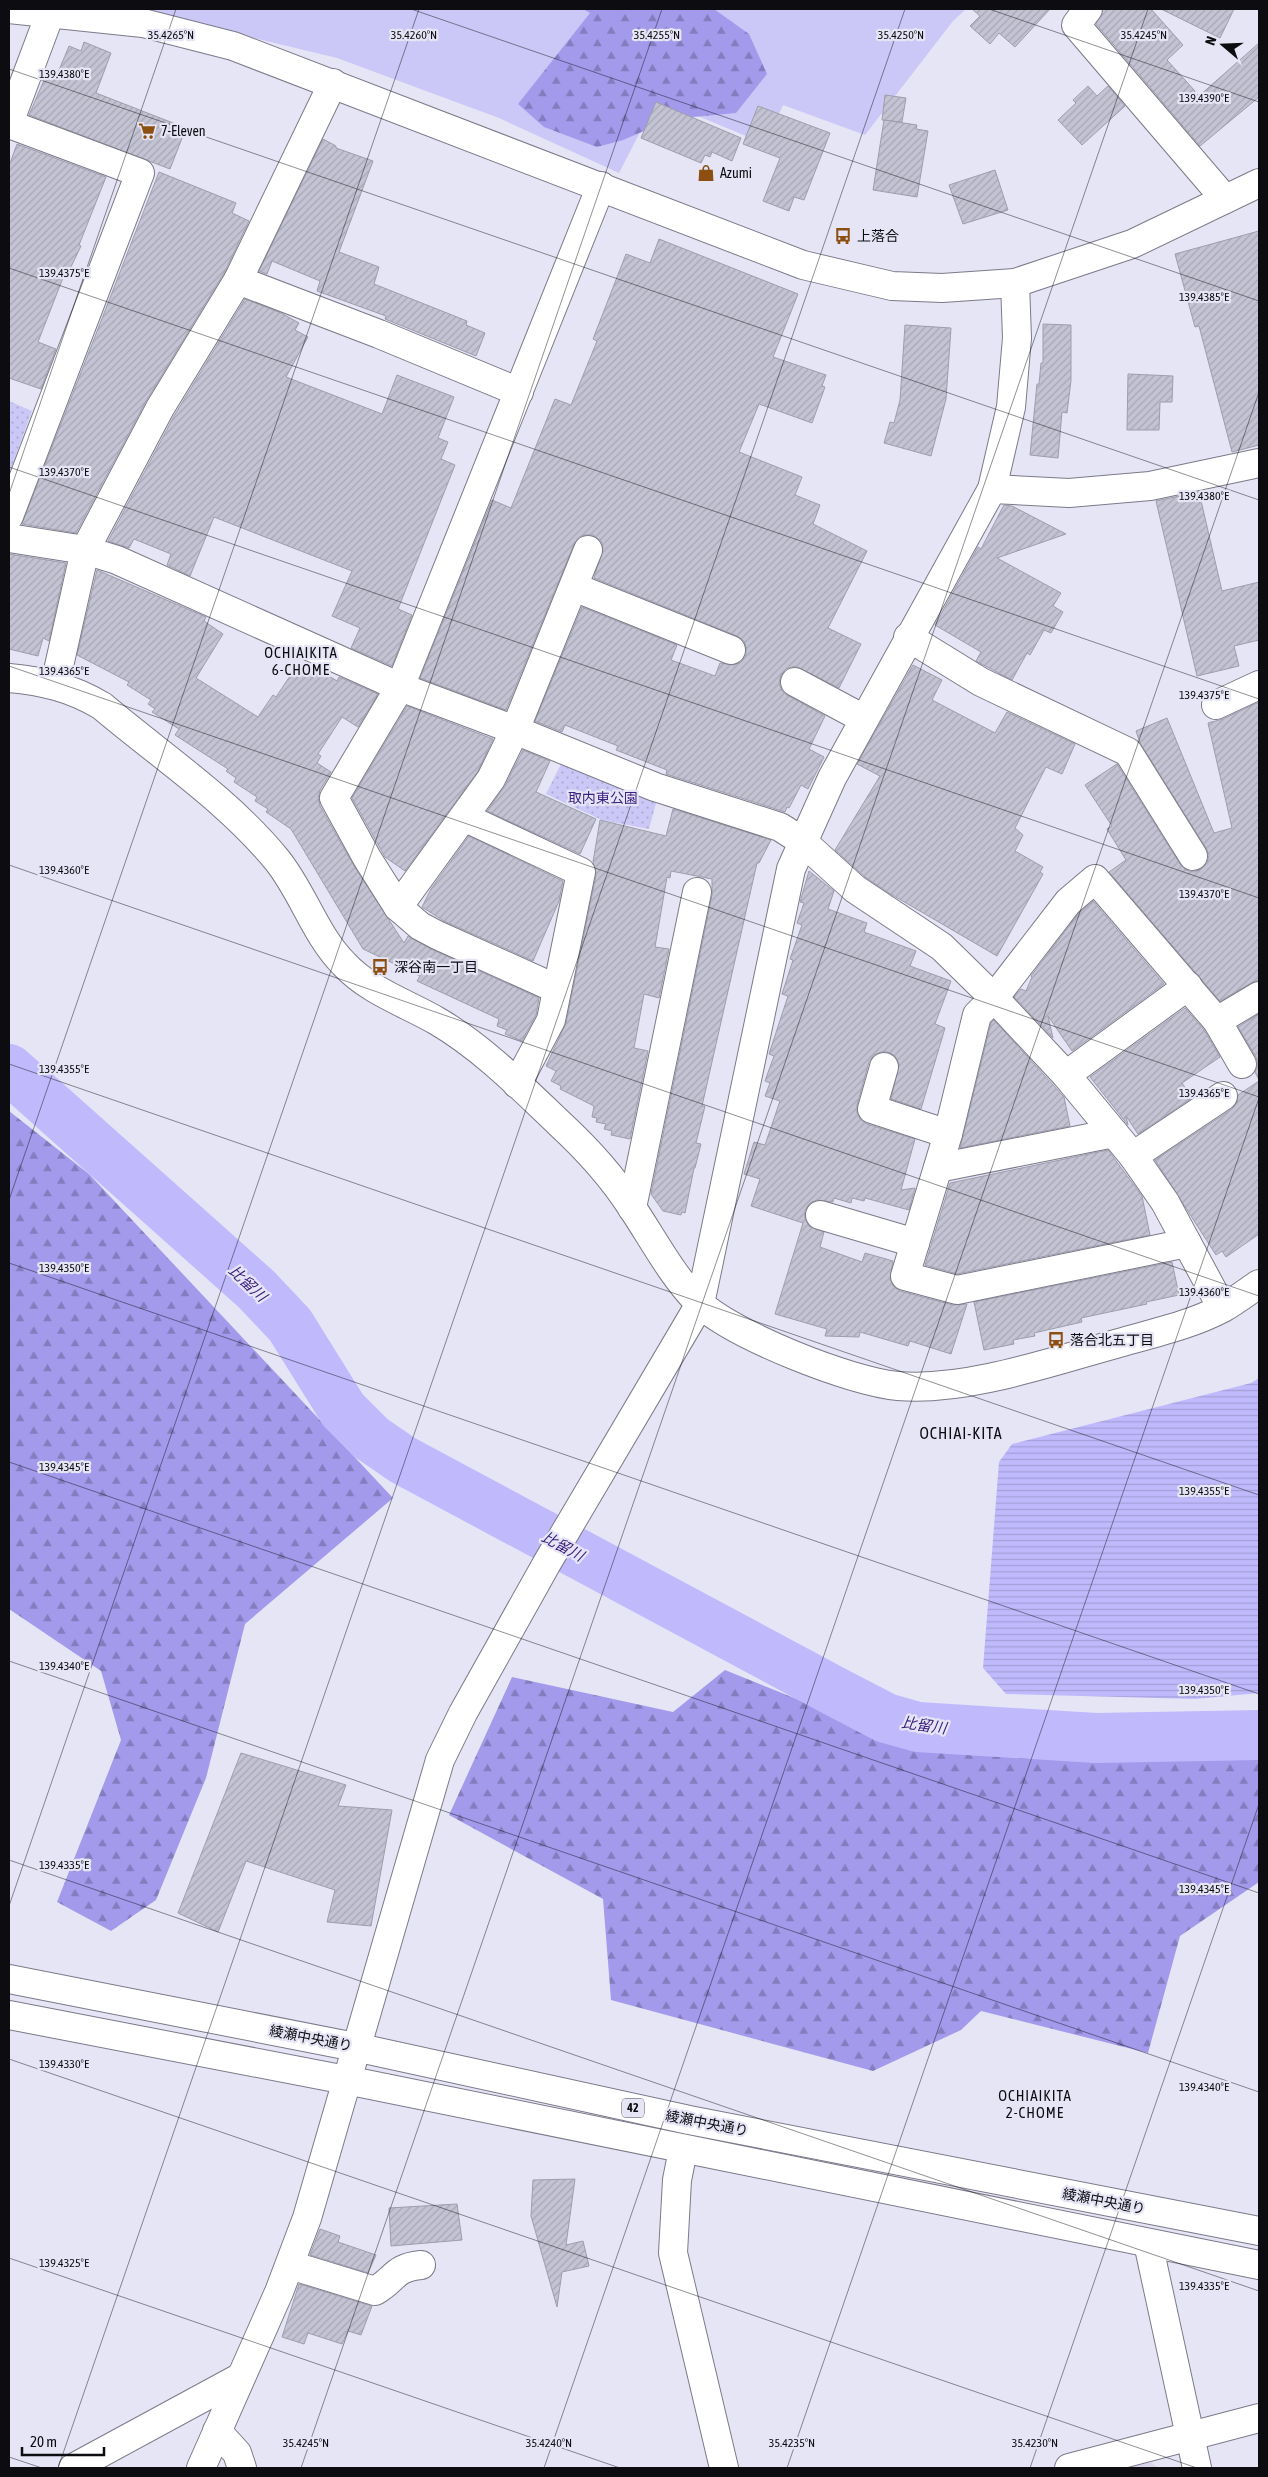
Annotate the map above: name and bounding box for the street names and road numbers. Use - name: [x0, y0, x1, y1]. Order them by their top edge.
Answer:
- street label: 綾瀬中央通り: [268, 2022, 354, 2054]
- road number: 42: [622, 2098, 644, 2118]
- street label: 綾瀬中央通り: [664, 2107, 750, 2139]
- street label: 綾瀬中央通り: [1061, 2185, 1147, 2217]

